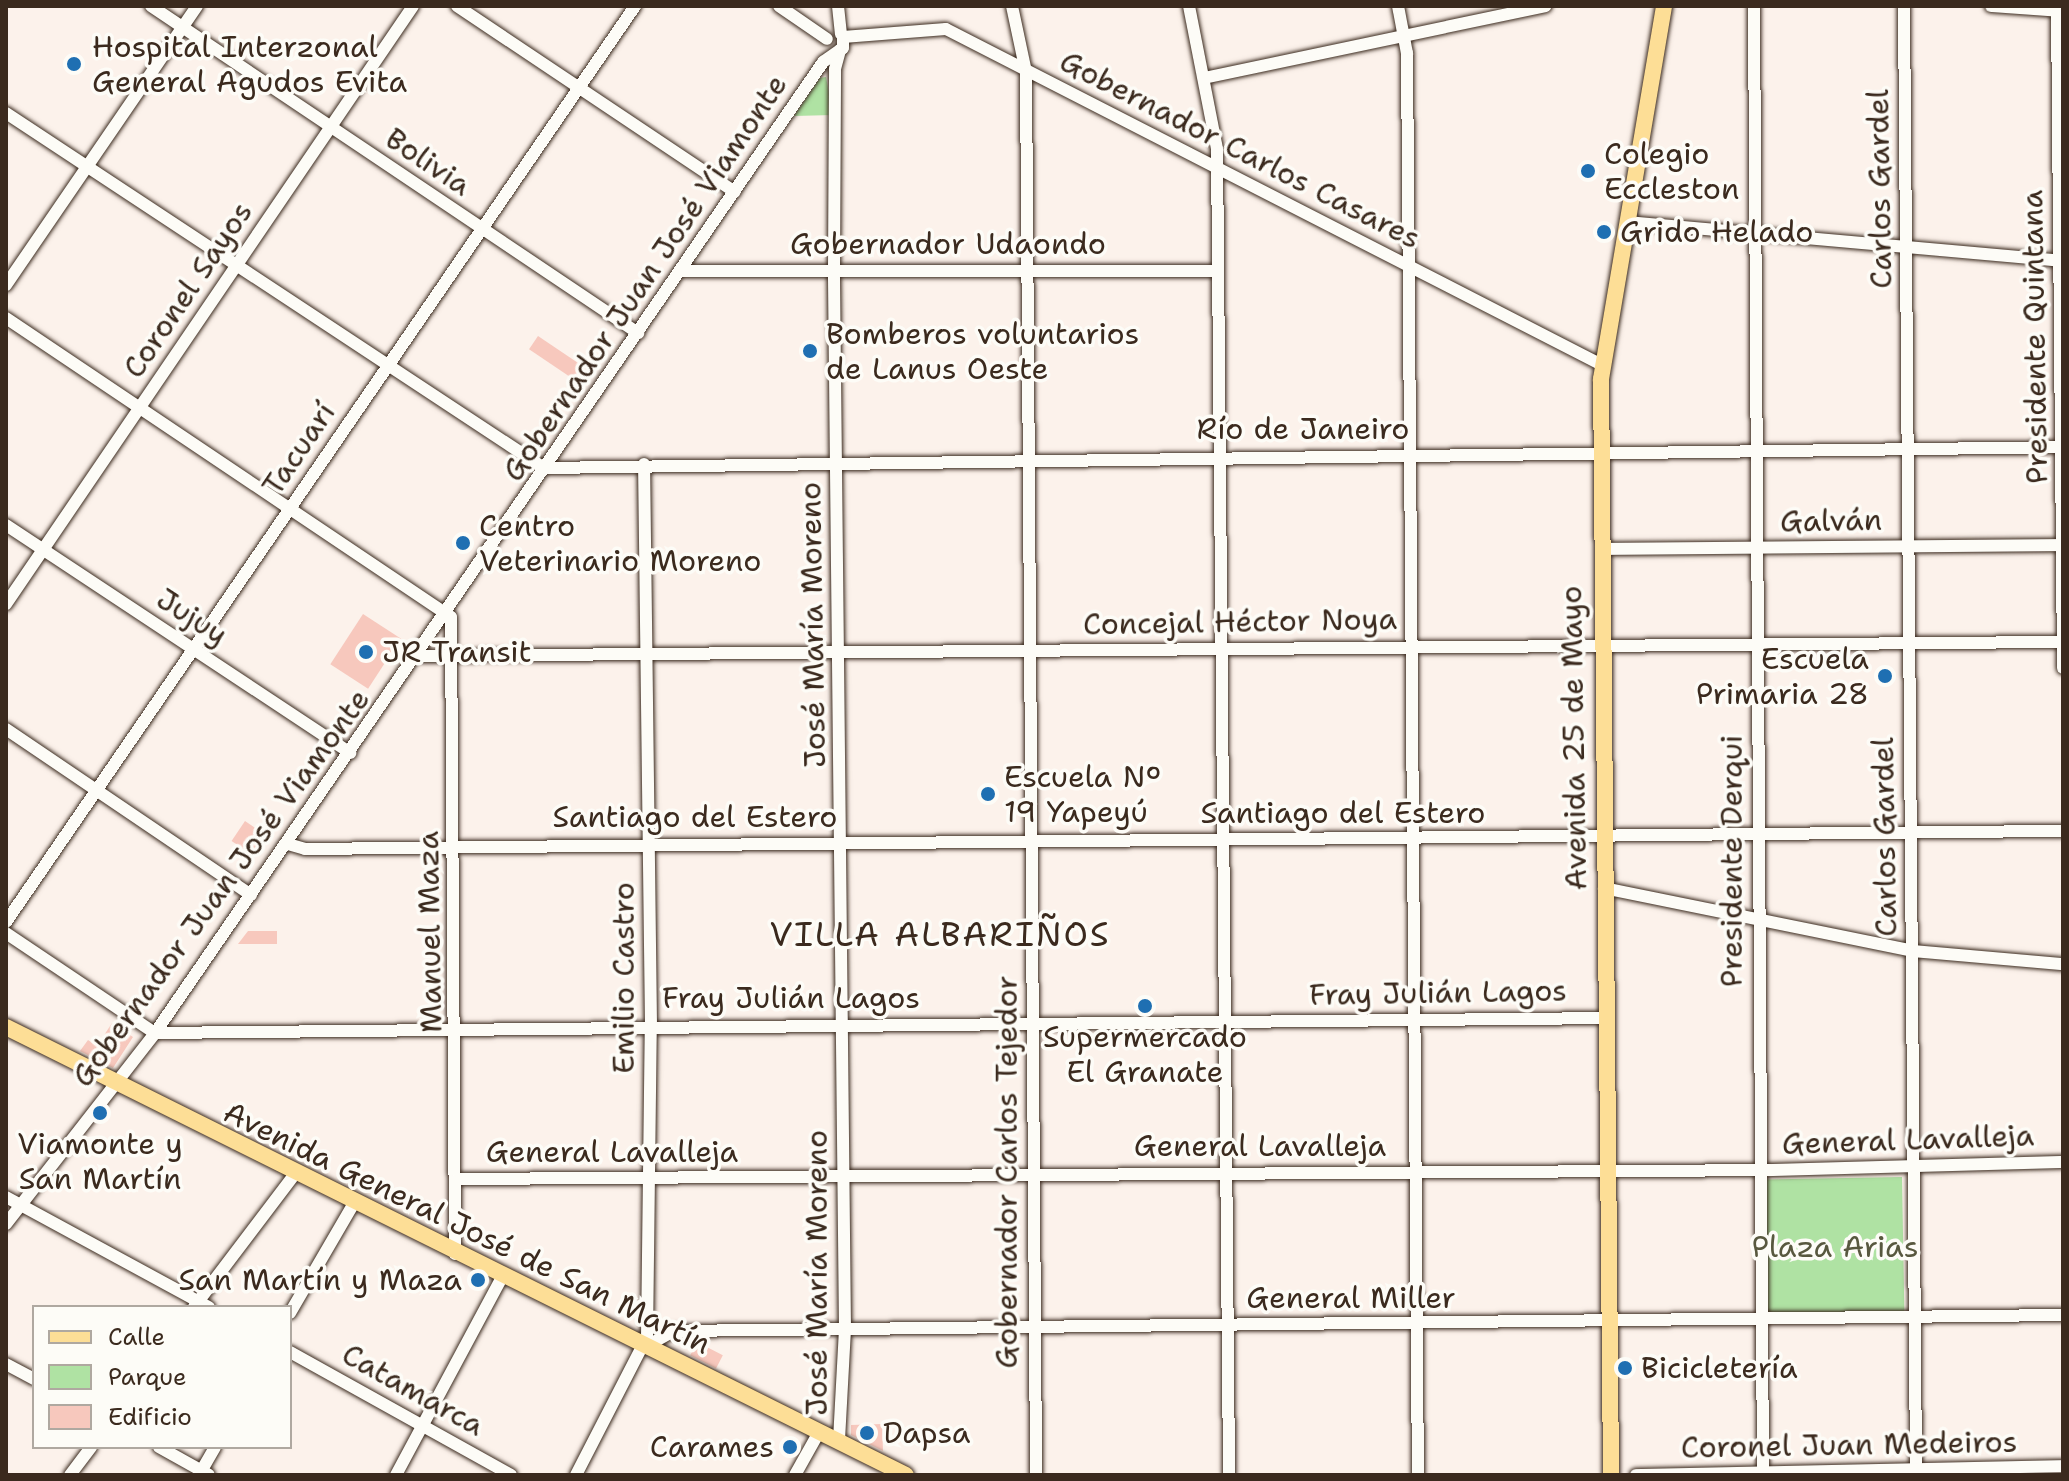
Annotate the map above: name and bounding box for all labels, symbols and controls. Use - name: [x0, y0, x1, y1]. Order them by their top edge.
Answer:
- place label: Hospital Interzonal General Agudos Evita: [92, 29, 407, 100]
- street label: Gobernador Carlos Casares: [1054, 43, 1426, 257]
- marker: Hospital Interzonal General Agudos Evita: [63, 53, 85, 75]
- street label: Gobernador Juan José Viamonte: [495, 68, 795, 488]
- street label: Carlos Gardel: [1860, 89, 1900, 289]
- street label: Bolivia: [378, 120, 478, 204]
- place label: Colegio Eccleston: [1604, 136, 1739, 206]
- marker: Colegio Eccleston: [1579, 162, 1597, 180]
- street label: Presidente Quintana: [2014, 190, 2056, 484]
- street label: Coronel Sayos: [116, 195, 260, 385]
- place label: Grido Helado: [1620, 214, 1813, 250]
- marker: Grido Helado: [1595, 223, 1613, 241]
- street label: Gobernador Udaondo: [790, 226, 1106, 262]
- place label: Bomberos voluntarios de Lanus Oeste: [826, 316, 1139, 386]
- marker: Bomberos voluntarios de Lanus Oeste: [801, 342, 819, 360]
- street label: Tacuarí: [255, 396, 343, 502]
- street label: Río de Janeiro: [1197, 411, 1409, 447]
- street label: José María Moreno: [793, 482, 833, 768]
- street label: Galván: [1780, 502, 1882, 540]
- place label: Centro Veterinario Moreno: [479, 508, 761, 578]
- marker: Centro Veterinario Moreno: [454, 534, 472, 552]
- street label: Jujuy: [150, 581, 234, 653]
- street label: Avenida 25 de Mayo: [1553, 585, 1595, 891]
- street label: Concejal Héctor Noya: [1083, 601, 1397, 643]
- place label: JR Transit: [382, 634, 532, 670]
- place label: Escuela Primaria 28: [1696, 641, 1869, 712]
- marker: JR Transit: [357, 643, 375, 661]
- marker: Escuela Primaria 28: [1876, 667, 1894, 685]
- street label: Gobernador Juan José Viamonte: [65, 682, 377, 1094]
- street label: Presidente Derqui: [1714, 735, 1750, 987]
- street label: Carlos Gardel: [1865, 737, 1905, 937]
- place label: Escuela Nº 19 Yapeyú: [1004, 759, 1161, 830]
- marker: Escuela Nº 19 Yapeyú: [979, 785, 997, 803]
- street label: Santiago del Estero: [1200, 795, 1486, 831]
- street label: Santiago del Estero: [552, 799, 838, 835]
- street label: Manuel Maza: [410, 831, 450, 1033]
- street label: Emilio Castro: [606, 882, 642, 1074]
- district label: VILLA ALBARIÑOS: [769, 915, 1111, 955]
- street label: Fray Julián Lagos: [1309, 973, 1567, 1013]
- street label: Gobernador Carlos Tejedor: [989, 975, 1025, 1369]
- street label: Fray Julián Lagos: [662, 980, 920, 1016]
- marker: Supermercado El Granate: [1136, 997, 1154, 1015]
- place label: Supermercado El Granate: [1043, 1019, 1247, 1090]
- street label: Avenida General José de San Martín: [218, 1094, 716, 1362]
- marker: Viamonte y San Martín: [91, 1104, 109, 1122]
- street label: General Lavalleja: [1781, 1118, 2035, 1162]
- place label: Viamonte y San Martín: [17, 1126, 183, 1196]
- street label: General Lavalleja: [1134, 1128, 1386, 1164]
- street label: José María Moreno: [799, 1130, 835, 1416]
- street label: General Lavalleja: [486, 1134, 738, 1170]
- park label: Plaza Arias: [1751, 1229, 1919, 1265]
- place label: San Martín y Maza: [179, 1262, 462, 1298]
- marker: San Martín y Maza: [469, 1271, 487, 1289]
- street label: General Miller: [1246, 1280, 1456, 1316]
- legend: [32, 1305, 292, 1449]
- text: Calle: [108, 1321, 165, 1353]
- street label: Catamarca: [336, 1336, 490, 1444]
- place label: Bicicletería: [1641, 1350, 1798, 1386]
- marker: Bicicletería: [1616, 1359, 1634, 1377]
- text: Parque: [108, 1361, 187, 1393]
- text: Edificio: [108, 1401, 192, 1433]
- place label: Dapsa: [883, 1415, 970, 1451]
- marker: Dapsa: [858, 1424, 876, 1442]
- street label: Coronel Juan Medeiros: [1680, 1424, 2018, 1466]
- place label: Carames: [650, 1429, 774, 1465]
- marker: Carames: [781, 1438, 799, 1456]

